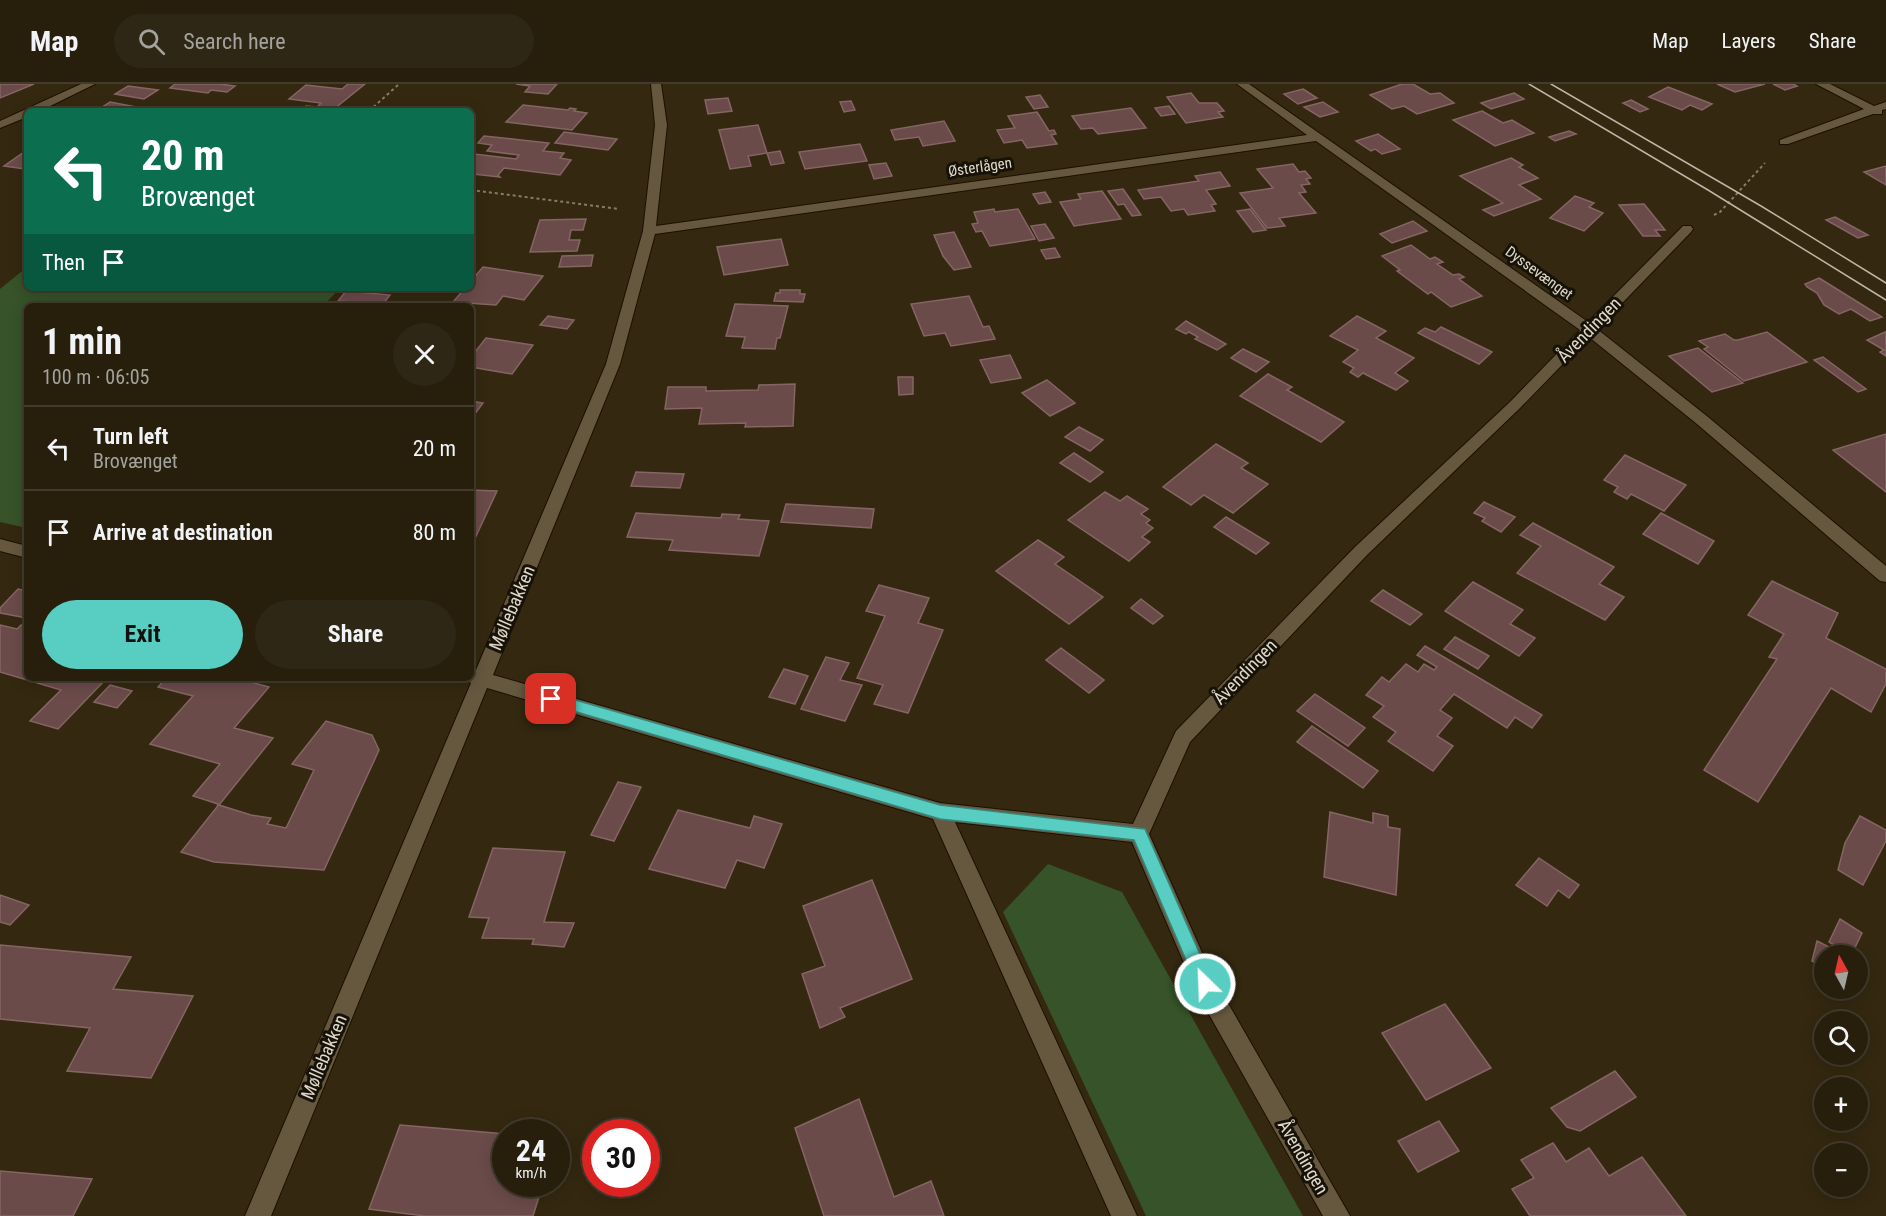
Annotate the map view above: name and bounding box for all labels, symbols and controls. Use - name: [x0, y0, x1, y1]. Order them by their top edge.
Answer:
- search box: [114, 14, 534, 68]
- text: Map: [30, 25, 78, 58]
- icon: search: [135, 25, 168, 58]
- text: Search here: [183, 29, 286, 54]
- text: Map: [1652, 29, 1689, 53]
- text: Layers: [1722, 29, 1776, 53]
- text: Share: [1809, 29, 1856, 53]
- text: 20 m: [141, 131, 224, 180]
- icon: left: [42, 132, 120, 210]
- street label: Østerlågen: [947, 154, 1013, 180]
- text: Brovænget: [141, 181, 255, 213]
- street label: Dyssevænget: [1502, 243, 1576, 303]
- icon: arrive: [97, 246, 130, 279]
- text: Then: [42, 250, 85, 275]
- street label: Åvendingen: [1552, 292, 1625, 367]
- text: 1 min: [42, 321, 122, 363]
- button: close: [393, 323, 456, 386]
- text: 100 m · 06:05: [42, 365, 149, 389]
- text: Turn left: [93, 424, 168, 449]
- icon: left: [42, 432, 75, 465]
- text: 20 m: [413, 436, 456, 461]
- text: Brovænget: [93, 449, 178, 473]
- icon: arrive: [42, 516, 75, 549]
- text: Arrive at destination: [93, 520, 273, 545]
- text: 80 m: [413, 520, 456, 545]
- street label: Møllebakken: [484, 562, 539, 653]
- button: Exit: [42, 600, 243, 669]
- button: Share: [255, 600, 456, 669]
- street label: Åvendingen: [1208, 634, 1281, 709]
- pin: [525, 673, 576, 724]
- icon: arrive: [534, 682, 567, 715]
- north arrow: [1814, 945, 1868, 999]
- map controls: [1814, 945, 1868, 1197]
- position arrow: [1173, 952, 1237, 1016]
- street label: Møllebakken: [296, 1011, 351, 1102]
- button: search: [1814, 1011, 1868, 1065]
- button: +: [1814, 1077, 1868, 1131]
- street label: Åvendingen: [1274, 1115, 1334, 1198]
- speed limit sign: 30: [582, 1119, 660, 1197]
- text: 24: [516, 1133, 546, 1168]
- button: −: [1814, 1143, 1868, 1197]
- text: km/h: [516, 1164, 546, 1182]

